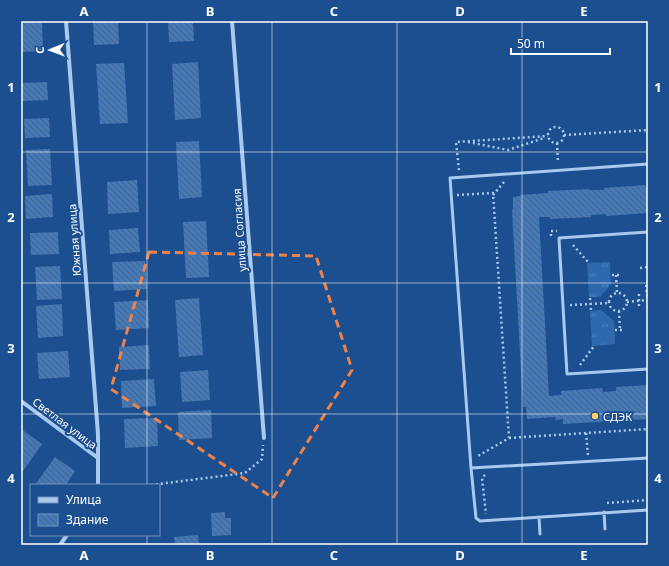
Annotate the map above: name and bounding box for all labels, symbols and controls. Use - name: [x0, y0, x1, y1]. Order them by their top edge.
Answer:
- text: A: [80, 2, 89, 20]
- text: B: [206, 2, 214, 20]
- text: C: [330, 2, 338, 20]
- text: D: [455, 2, 465, 20]
- text: E: [580, 2, 588, 20]
- north arrow: [30, 30, 70, 70]
- scale bar: [511, 30, 610, 56]
- text: 50 m: [517, 35, 545, 52]
- text: С: [32, 46, 47, 54]
- text: 1: [7, 78, 15, 96]
- text: 1: [654, 78, 662, 96]
- street label: улица Согласия: [229, 188, 249, 272]
- street label: Южная улица: [64, 203, 84, 277]
- text: 2: [7, 208, 15, 226]
- text: 2: [654, 208, 662, 226]
- text: 3: [7, 339, 15, 357]
- text: 3: [654, 339, 662, 357]
- street label: Светлая улица: [30, 394, 100, 452]
- place label: СДЭК: [603, 409, 632, 424]
- marker: СДЭК: [590, 411, 600, 421]
- text: 4: [7, 469, 15, 487]
- text: 4: [654, 469, 662, 487]
- legend: [30, 484, 160, 536]
- text: Улица: [66, 491, 101, 508]
- text: Здание: [66, 511, 109, 528]
- text: A: [80, 546, 89, 564]
- text: B: [206, 546, 214, 564]
- text: C: [330, 546, 338, 564]
- text: D: [455, 546, 465, 564]
- text: E: [580, 546, 588, 564]

